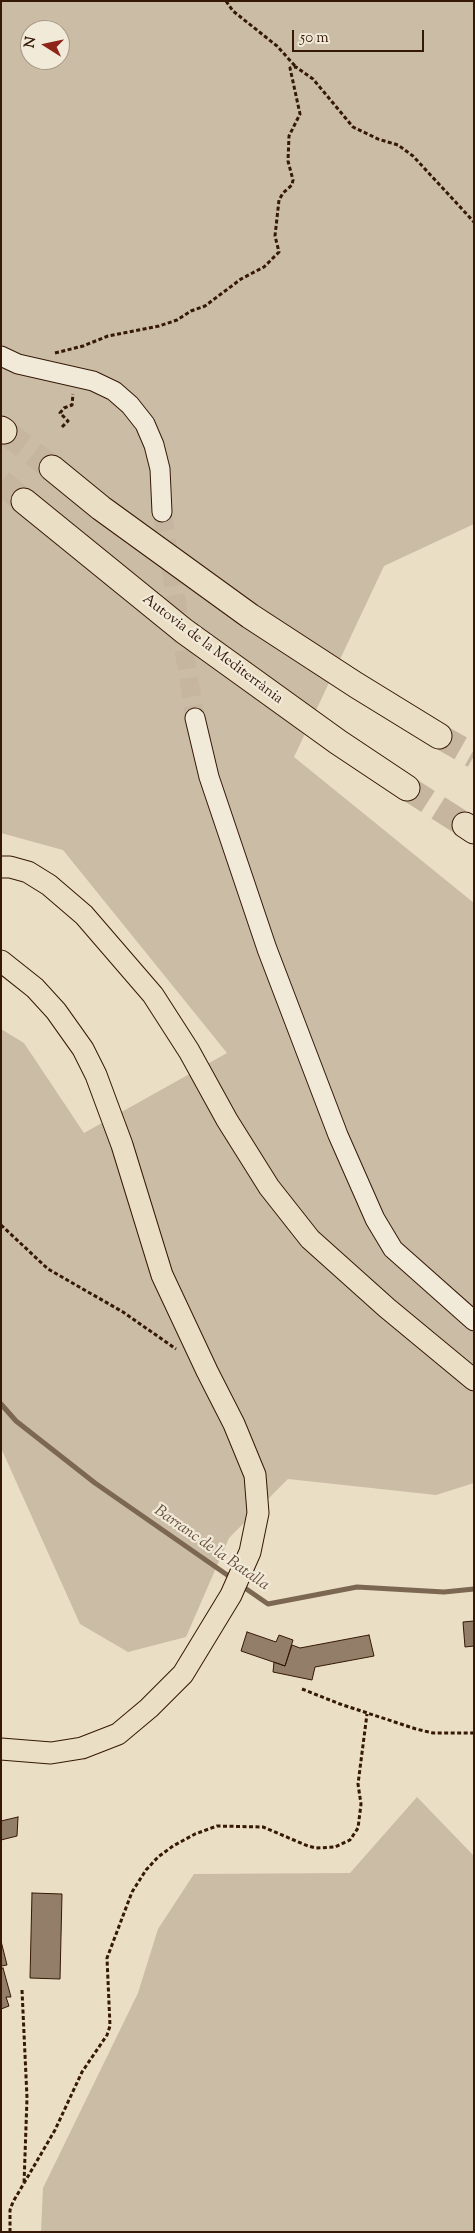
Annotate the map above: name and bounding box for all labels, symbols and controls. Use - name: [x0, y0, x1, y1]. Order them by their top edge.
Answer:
- north arrow: [20, 20, 70, 70]
- scale bar: [295, 20, 428, 52]
- text: 50 m: [300, 28, 329, 49]
- text: N: [20, 35, 42, 50]
- street label: Autovia de la Mediterrània: [138, 591, 286, 709]
- water label: Barranc de la Batalla: [150, 1502, 272, 1596]

